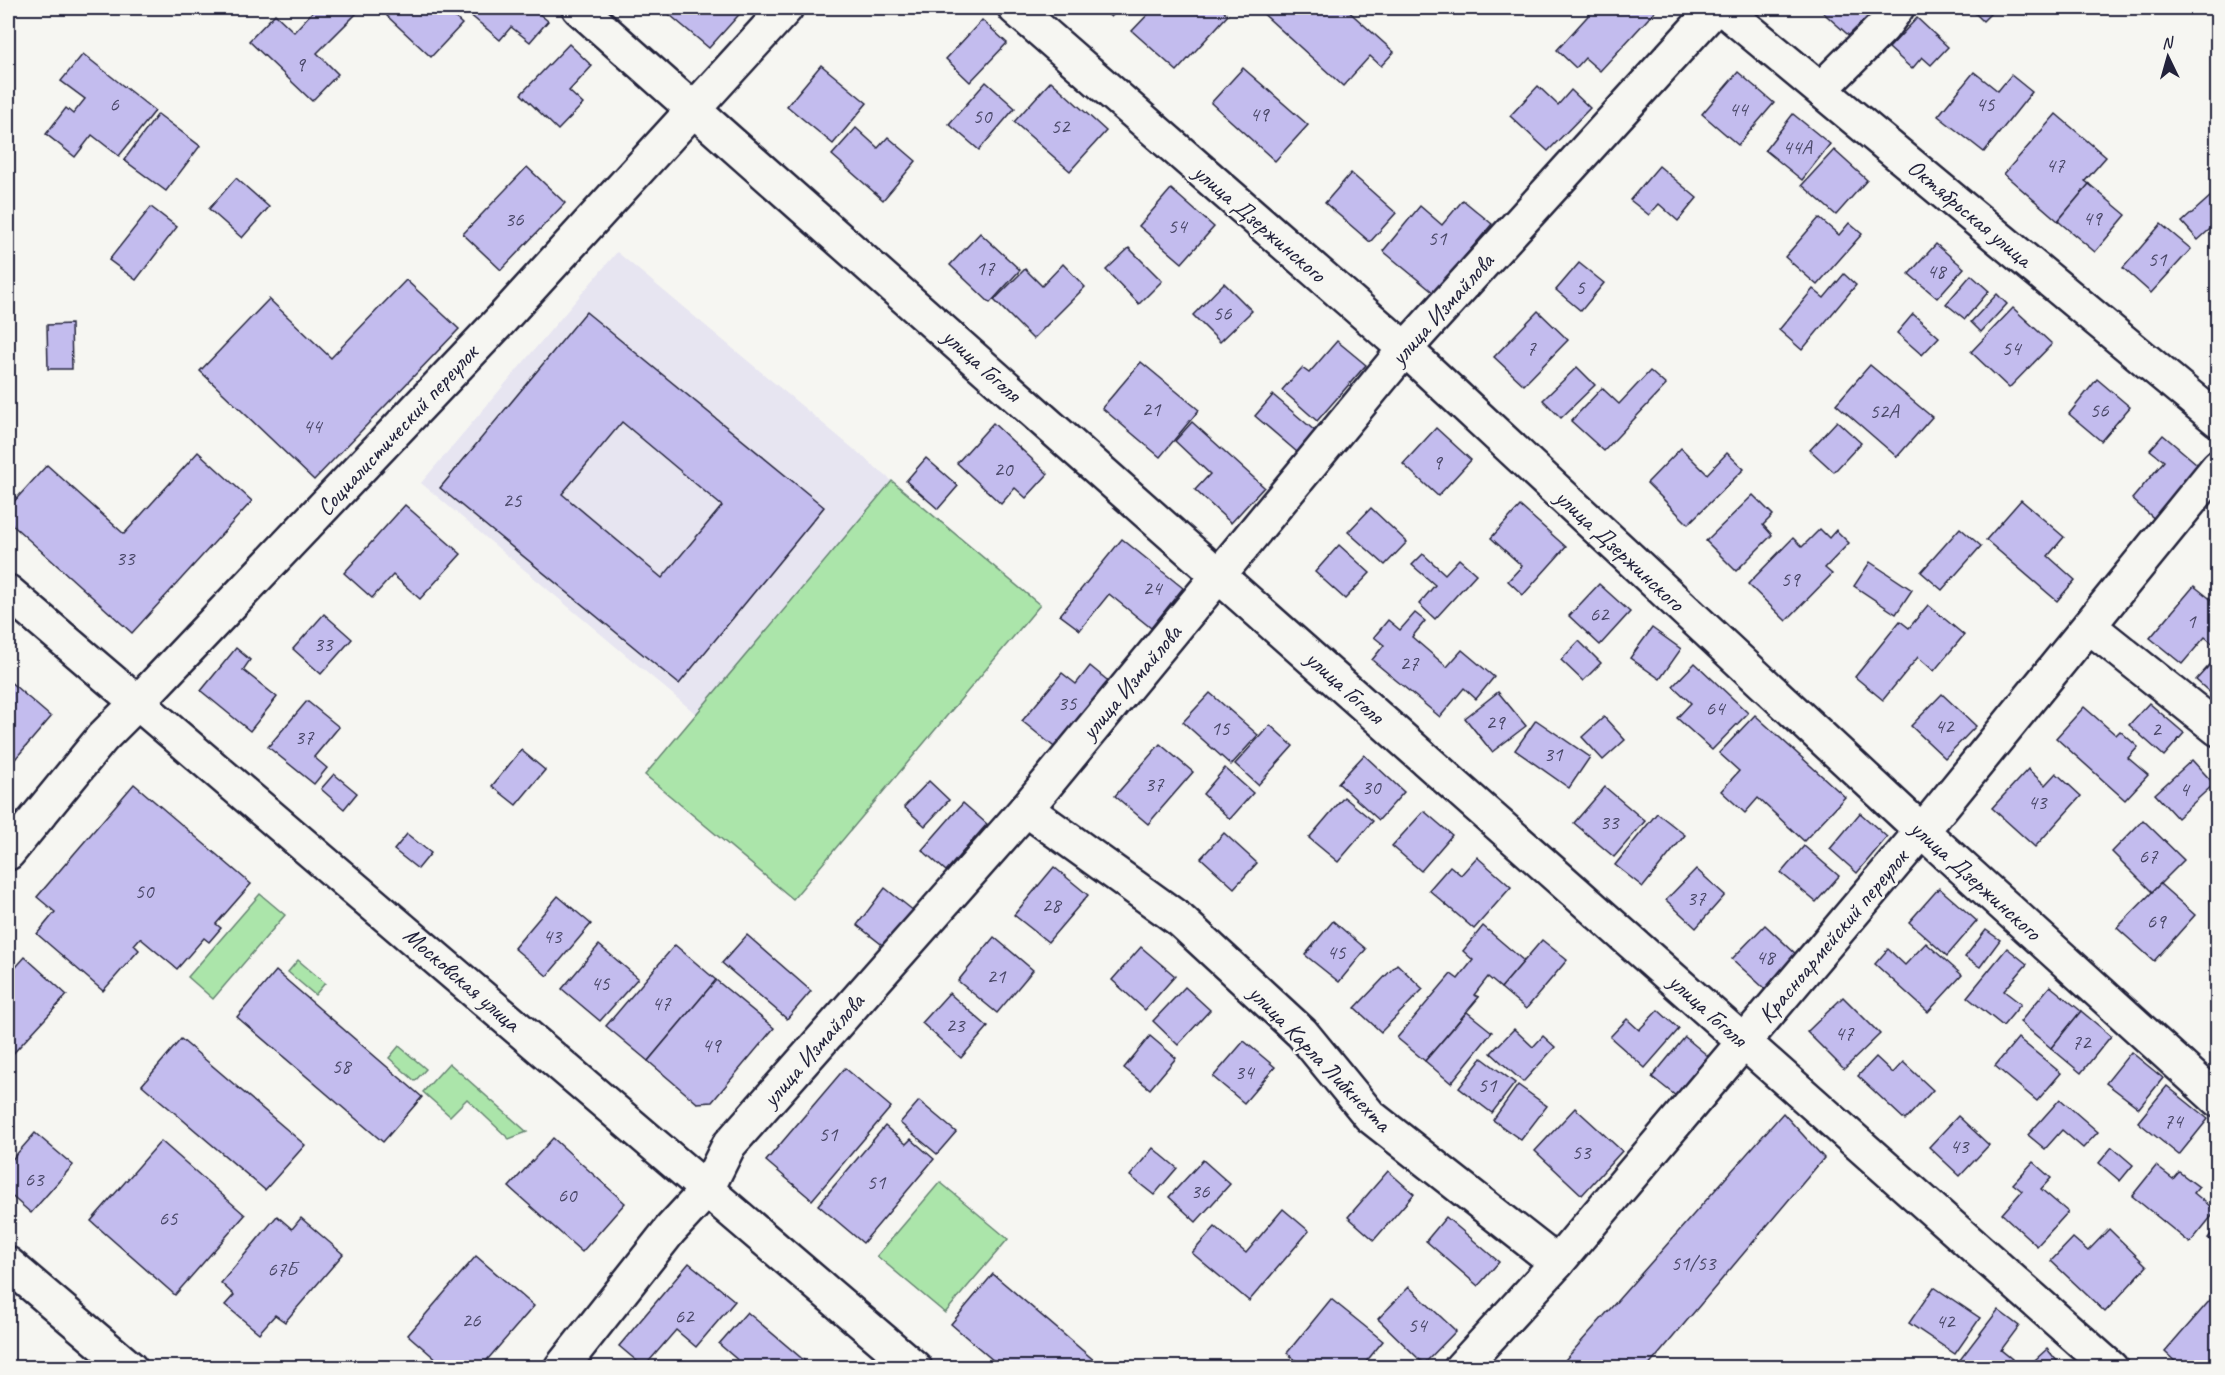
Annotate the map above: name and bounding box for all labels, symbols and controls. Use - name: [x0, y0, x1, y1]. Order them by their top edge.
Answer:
- north arrow: [2138, 27, 2198, 87]
- text: N: [2161, 32, 2176, 53]
- house number: 9: [295, 51, 306, 77]
- house number: 6: [109, 91, 119, 117]
- house number: 45: [1976, 91, 1996, 117]
- house number: 44: [1729, 96, 1750, 122]
- house number: 49: [1250, 101, 1270, 127]
- house number: 50: [973, 103, 993, 129]
- house number: 52: [1051, 113, 1071, 139]
- house number: 44А: [1782, 134, 1813, 160]
- street label: Октябрьская улица: [1902, 152, 2040, 275]
- house number: 47: [2046, 152, 2066, 178]
- street label: улица Дзержинского: [1186, 156, 1334, 290]
- house number: 49: [2083, 205, 2103, 231]
- house number: 36: [505, 206, 524, 232]
- house number: 54: [1168, 213, 1189, 239]
- house number: 51: [1428, 225, 1448, 251]
- street label: улица Измайлова: [1382, 246, 1501, 373]
- house number: 51: [2148, 246, 2168, 272]
- house number: 17: [976, 255, 996, 281]
- house number: 48: [1927, 258, 1948, 284]
- house number: 5: [1575, 274, 1586, 300]
- house number: 56: [1213, 300, 1232, 326]
- street label: улица Гоголя: [935, 320, 1029, 409]
- house number: 7: [1526, 335, 1537, 361]
- house number: 54: [2002, 335, 2023, 361]
- street label: Социалистический переулок: [310, 336, 486, 522]
- house number: 21: [1142, 396, 1162, 422]
- house number: 56: [2090, 397, 2109, 423]
- house number: 52А: [1869, 398, 1900, 424]
- house number: 44: [303, 413, 324, 439]
- house number: 9: [1432, 449, 1443, 475]
- house number: 20: [994, 456, 1014, 482]
- street label: улица Дзержинского: [1548, 481, 1692, 619]
- house number: 25: [503, 487, 523, 513]
- house number: 33: [116, 545, 136, 571]
- house number: 59: [1781, 566, 1801, 592]
- house number: 24: [1143, 575, 1164, 601]
- house number: 62: [1590, 601, 1610, 627]
- house number: 1: [2186, 608, 2197, 634]
- street label: улица Измайлова: [1073, 617, 1189, 747]
- house number: 33: [314, 631, 334, 657]
- street label: улица Гоголя: [1298, 642, 1392, 731]
- house number: 27: [1400, 650, 1420, 676]
- house number: 35: [1058, 690, 1078, 716]
- house number: 64: [1706, 695, 1727, 721]
- house number: 29: [1486, 709, 1506, 735]
- house number: 42: [1935, 713, 1955, 739]
- house number: 15: [1211, 715, 1231, 741]
- house number: 2: [2151, 716, 2162, 742]
- house number: 37: [295, 724, 315, 750]
- house number: 31: [1544, 741, 1564, 767]
- house number: 37: [1145, 771, 1165, 797]
- house number: 30: [1362, 774, 1382, 800]
- house number: 4: [2179, 776, 2191, 802]
- house number: 43: [2028, 789, 2048, 815]
- house number: 33: [1600, 809, 1620, 835]
- street label: улица Дзержинского: [1903, 812, 2049, 948]
- street label: Красноармейский переулок: [1752, 841, 1916, 1029]
- house number: 67: [2139, 843, 2159, 869]
- house number: 50: [135, 878, 155, 904]
- house number: 37: [1687, 885, 1707, 911]
- house number: 28: [1042, 892, 1063, 918]
- house number: 69: [2147, 908, 2167, 934]
- street label: Московская улица: [397, 920, 528, 1039]
- house number: 43: [543, 923, 563, 949]
- house number: 45: [1327, 939, 1347, 965]
- house number: 48: [1756, 944, 1777, 970]
- house number: 21: [987, 963, 1007, 989]
- street label: улица Гоголя: [1661, 965, 1755, 1054]
- house number: 45: [591, 970, 611, 996]
- street label: улица Карла Либкнехта: [1241, 977, 1399, 1139]
- street label: улица Измайлова: [754, 986, 871, 1114]
- house number: 47: [652, 990, 672, 1016]
- house number: 23: [946, 1012, 966, 1038]
- house number: 47: [1835, 1020, 1855, 1046]
- house number: 72: [2072, 1029, 2092, 1055]
- house number: 49: [702, 1032, 722, 1058]
- house number: 58: [332, 1053, 353, 1079]
- house number: 34: [1235, 1059, 1256, 1085]
- house number: 51: [1478, 1072, 1498, 1098]
- house number: 74: [2164, 1108, 2185, 1134]
- house number: 51: [819, 1121, 839, 1147]
- house number: 43: [1950, 1133, 1970, 1159]
- house number: 53: [1572, 1139, 1592, 1165]
- house number: 63: [25, 1166, 45, 1192]
- house number: 51: [867, 1169, 887, 1195]
- house number: 36: [1191, 1178, 1210, 1204]
- house number: 60: [558, 1182, 578, 1208]
- house number: 65: [159, 1205, 179, 1231]
- house number: 51/53: [1671, 1250, 1717, 1276]
- house number: 67Б: [267, 1256, 300, 1282]
- house number: 62: [675, 1303, 695, 1329]
- house number: 26: [462, 1307, 481, 1333]
- house number: 42: [1936, 1308, 1956, 1334]
- house number: 54: [1408, 1312, 1429, 1338]

